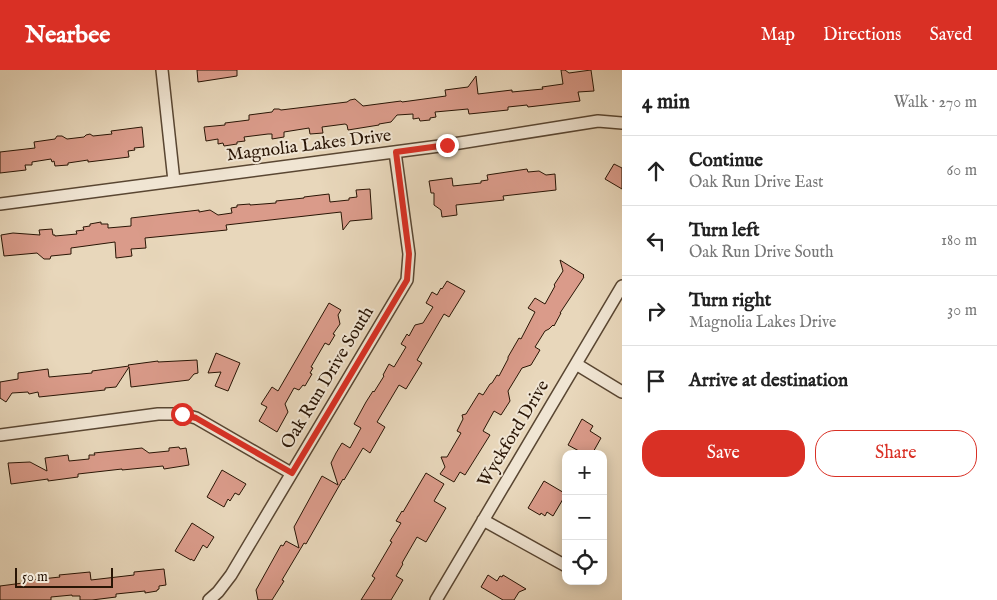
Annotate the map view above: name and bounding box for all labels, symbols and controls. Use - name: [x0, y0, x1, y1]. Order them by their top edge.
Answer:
- text: Nearbee: [25, 20, 110, 51]
- text: Map: [761, 24, 795, 47]
- text: Directions: [823, 24, 901, 47]
- text: Saved: [929, 24, 972, 47]
- text: 4 min: [642, 89, 690, 116]
- text: Walk · 270 m: [894, 93, 977, 113]
- street label: Magnolia Lakes Drive: [225, 124, 393, 168]
- route end: [436, 134, 459, 157]
- text: Continue: [689, 149, 763, 173]
- icon: ahead: [642, 157, 670, 185]
- text: 60 m: [947, 161, 977, 181]
- text: Oak Run Drive East: [689, 173, 824, 193]
- text: Turn left: [689, 219, 760, 243]
- icon: left: [642, 227, 670, 255]
- text: 180 m: [941, 231, 977, 251]
- text: Oak Run Drive South: [689, 243, 833, 263]
- text: Turn right: [689, 289, 771, 313]
- icon: right: [642, 297, 670, 325]
- text: 30 m: [947, 301, 977, 321]
- street label: Oak Run Drive South: [276, 302, 380, 454]
- text: Magnolia Lakes Drive: [689, 313, 836, 333]
- icon: arrive: [642, 367, 670, 395]
- text: Arrive at destination: [689, 369, 848, 393]
- street label: Wyckford Drive: [473, 376, 555, 492]
- route start: [171, 403, 194, 426]
- button: Save: [642, 430, 805, 477]
- button: Share: [815, 430, 977, 477]
- map controls: [562, 450, 607, 585]
- button: +: [562, 450, 607, 495]
- button: −: [562, 495, 607, 540]
- button: locate: [562, 540, 607, 585]
- scale bar: [15, 565, 112, 588]
- text: 50 m: [22, 568, 48, 586]

